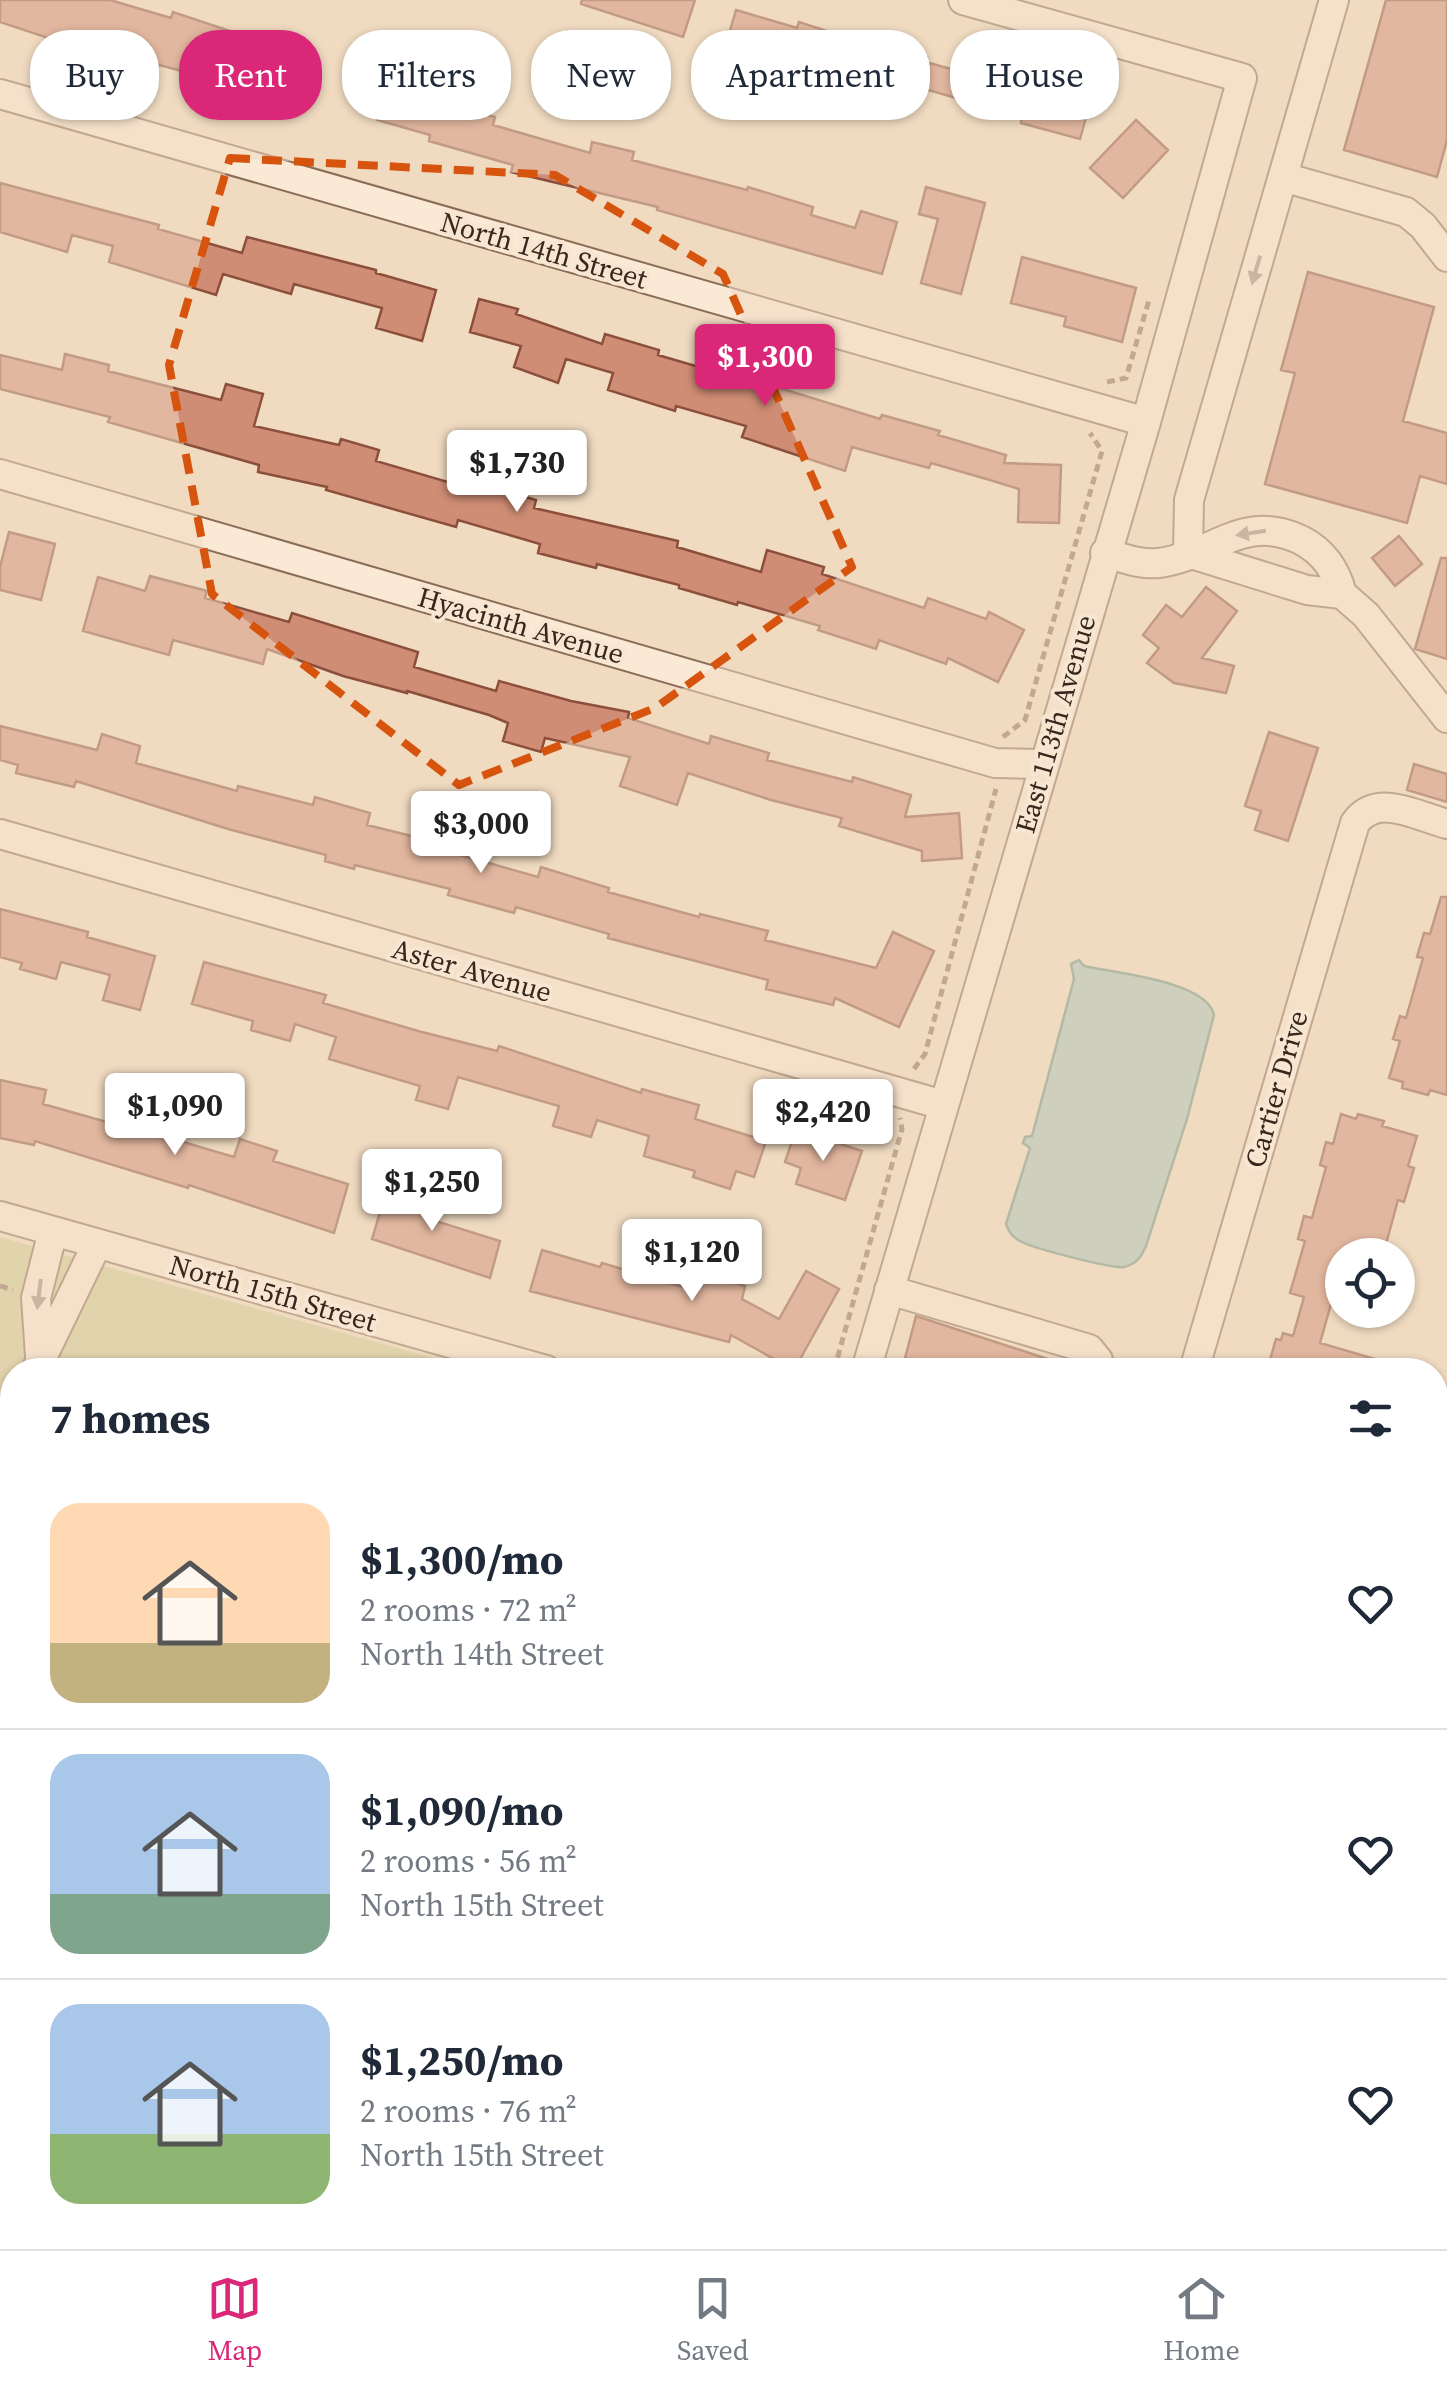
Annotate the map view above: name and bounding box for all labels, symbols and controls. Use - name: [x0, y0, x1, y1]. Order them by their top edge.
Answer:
- chip: Buy: [30, 30, 159, 120]
- chip: Rent: [179, 30, 322, 120]
- chip: Filters: [342, 30, 511, 120]
- chip: New: [531, 30, 671, 120]
- chip: Apartment: [691, 30, 930, 120]
- chip: House: [950, 30, 1119, 120]
- street label: North 14th Street: [436, 202, 653, 298]
- one-way arrow: [1248, 256, 1263, 286]
- pin: $1,300: [684, 324, 846, 409]
- text: $1,300: [717, 334, 813, 378]
- pin: $1,730: [436, 430, 598, 515]
- text: $1,730: [469, 440, 565, 484]
- one-way arrow: [1235, 526, 1267, 542]
- street label: Hyacinth Avenue: [414, 577, 628, 673]
- street label: East 113th Avenue: [1006, 610, 1104, 838]
- pin: $3,000: [400, 791, 562, 876]
- text: $3,000: [433, 801, 529, 845]
- street label: Aster Avenue: [388, 929, 556, 1011]
- street label: Cartier Drive: [1235, 1006, 1317, 1172]
- pin: $1,090: [94, 1073, 256, 1158]
- pin: $2,420: [742, 1079, 904, 1164]
- text: $1,090: [127, 1083, 223, 1127]
- text: $2,420: [775, 1089, 871, 1133]
- pin: $1,250: [351, 1149, 513, 1234]
- text: $1,250: [384, 1159, 480, 1203]
- pin: $1,120: [611, 1219, 773, 1304]
- text: $1,120: [644, 1229, 740, 1273]
- map controls: [1325, 1238, 1415, 1328]
- button: locate: [1325, 1238, 1415, 1328]
- street label: North 15th Street: [165, 1245, 382, 1341]
- one-way arrow: [31, 1279, 47, 1310]
- text: 7 homes: [50, 1389, 210, 1447]
- icon: filters: [1343, 1391, 1398, 1446]
- text: $1,300/mo: [360, 1530, 563, 1588]
- icon: home: [130, 1543, 250, 1663]
- icon: heart: [1343, 1576, 1398, 1631]
- text: 2 rooms · 72 m²: [360, 1588, 577, 1632]
- text: North 14th Street: [360, 1632, 604, 1676]
- text: $1,090/mo: [360, 1781, 563, 1839]
- icon: home: [130, 1794, 250, 1914]
- icon: heart: [1343, 1827, 1398, 1882]
- text: 2 rooms · 56 m²: [360, 1839, 577, 1883]
- text: North 15th Street: [360, 1883, 604, 1927]
- text: $1,250/mo: [360, 2031, 563, 2089]
- icon: home: [130, 2044, 250, 2164]
- icon: heart: [1343, 2077, 1398, 2132]
- text: 2 rooms · 76 m²: [360, 2089, 577, 2133]
- text: North 15th Street: [360, 2133, 604, 2177]
- tab: Map: [207, 2271, 262, 2369]
- tab: Saved: [677, 2271, 749, 2369]
- tab: Home: [1163, 2271, 1240, 2369]

